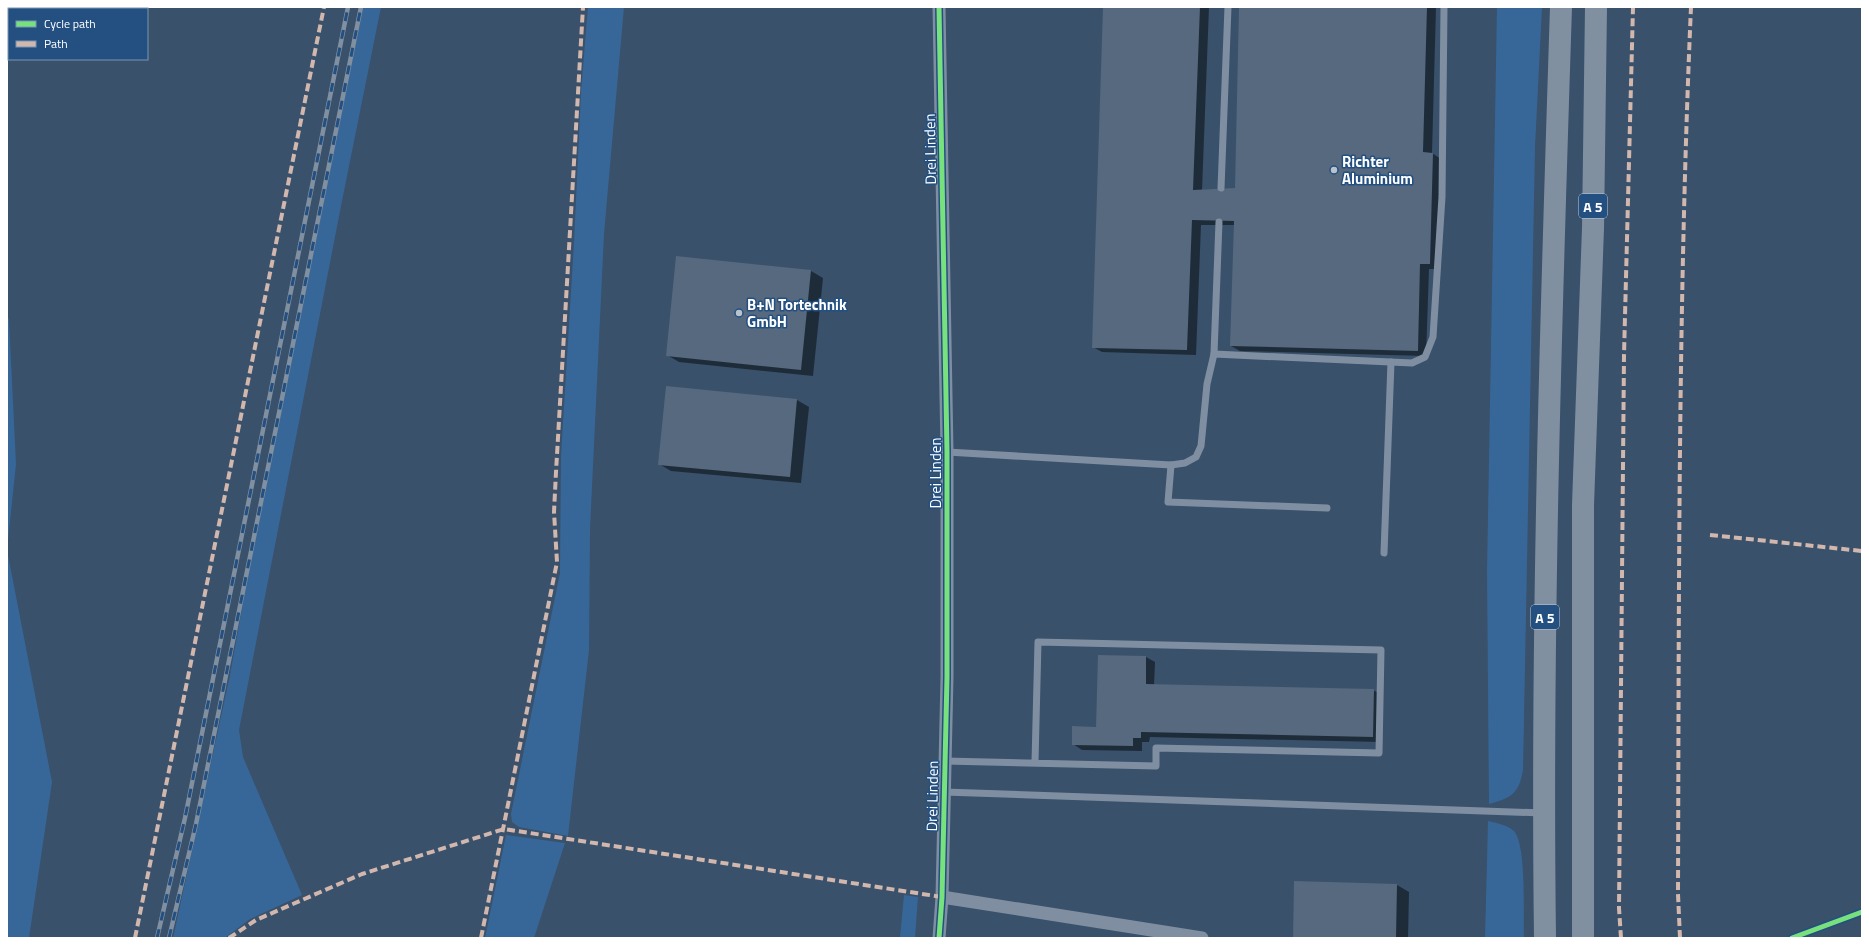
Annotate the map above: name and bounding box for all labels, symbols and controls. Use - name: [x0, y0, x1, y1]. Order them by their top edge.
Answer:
- legend: [8, 8, 148, 60]
- text: Cycle path: [44, 14, 96, 33]
- text: Path: [44, 34, 68, 53]
- street label: Drei Linden: [918, 113, 942, 185]
- place label: Richter Aluminium: [1342, 150, 1413, 190]
- marker: Richter Aluminium: [1329, 165, 1339, 175]
- road number: A 5: [1579, 194, 1607, 218]
- place label: B+N Tortechnik GmbH: [747, 293, 847, 333]
- marker: B+N Tortechnik GmbH: [734, 308, 744, 318]
- street label: Drei Linden: [924, 438, 947, 508]
- road number: A 5: [1531, 605, 1559, 629]
- street label: Drei Linden: [920, 760, 944, 832]

